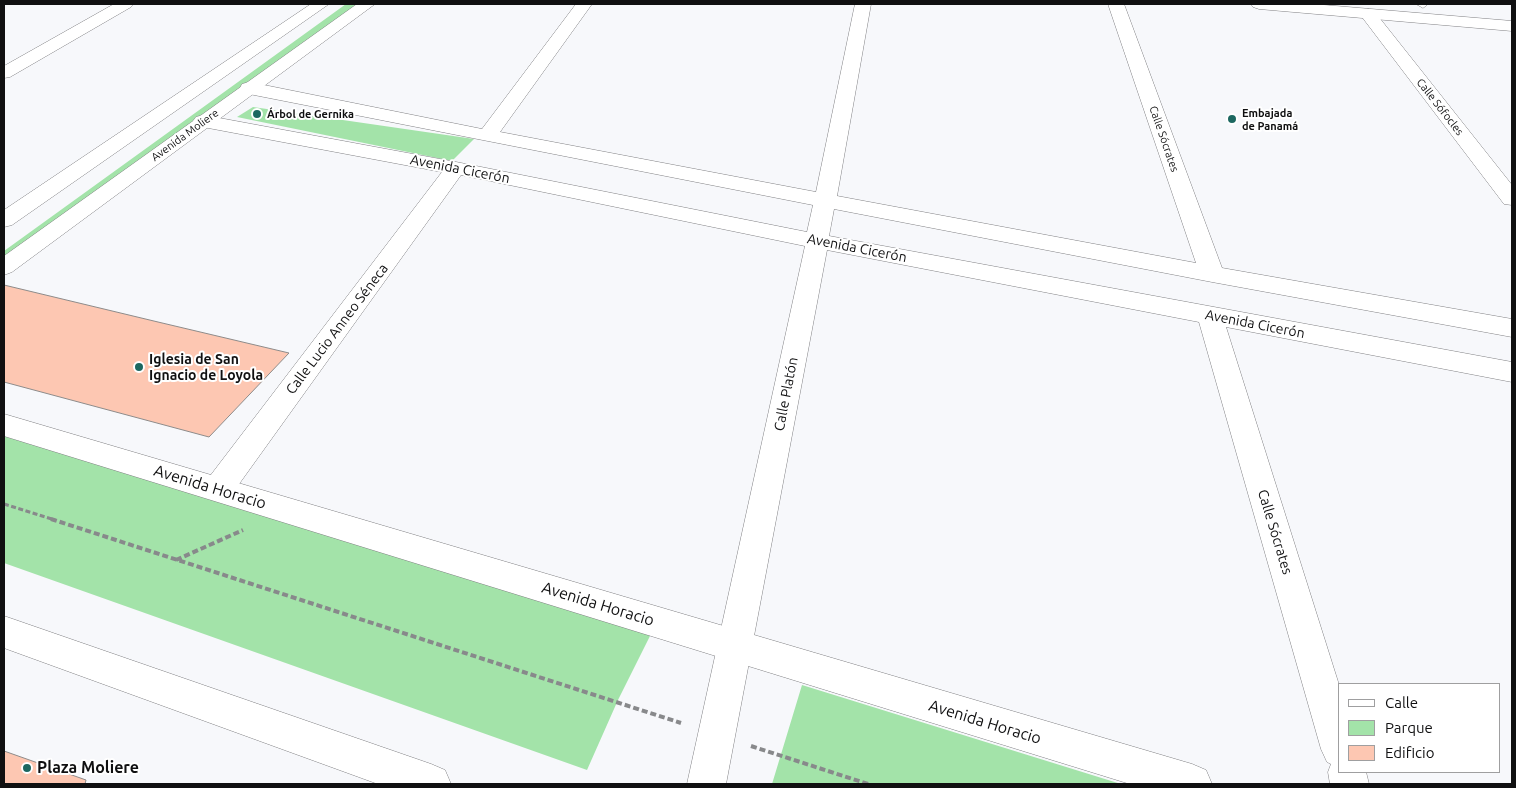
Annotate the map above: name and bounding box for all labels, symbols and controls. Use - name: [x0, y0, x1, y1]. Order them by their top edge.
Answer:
- street label: Calle Sófocles: [1414, 76, 1466, 138]
- street label: Calle Sócrates: [1147, 104, 1181, 174]
- street label: Avenida Moliere: [149, 106, 221, 164]
- place label: Embajada de Panamá: [1242, 106, 1298, 132]
- place label: Árbol de Gernika: [267, 107, 354, 121]
- marker: Árbol de Gernika: [251, 108, 263, 120]
- marker: Embajada de Panamá: [1226, 113, 1238, 125]
- street label: Avenida Cicerón: [409, 151, 511, 187]
- street label: Avenida Cicerón: [806, 230, 908, 266]
- street label: Calle Lucio Anneo Séneca: [282, 260, 392, 398]
- street label: Avenida Cicerón: [1204, 306, 1306, 342]
- place label: Iglesia de San Ignacio de Loyola: [149, 351, 263, 384]
- street label: Calle Platón: [771, 356, 801, 432]
- marker: Iglesia de San Ignacio de Loyola: [133, 361, 145, 373]
- street label: Avenida Horacio: [151, 461, 269, 513]
- street label: Calle Sócrates: [1254, 488, 1296, 576]
- street label: Avenida Horacio: [539, 578, 657, 630]
- legend: [1338, 683, 1501, 773]
- text: Calle: [1385, 694, 1418, 711]
- street label: Avenida Horacio: [926, 696, 1044, 748]
- text: Parque: [1385, 719, 1433, 736]
- text: Edificio: [1385, 744, 1434, 761]
- place label: Plaza Moliere: [37, 758, 139, 778]
- marker: Plaza Moliere: [21, 762, 33, 774]

